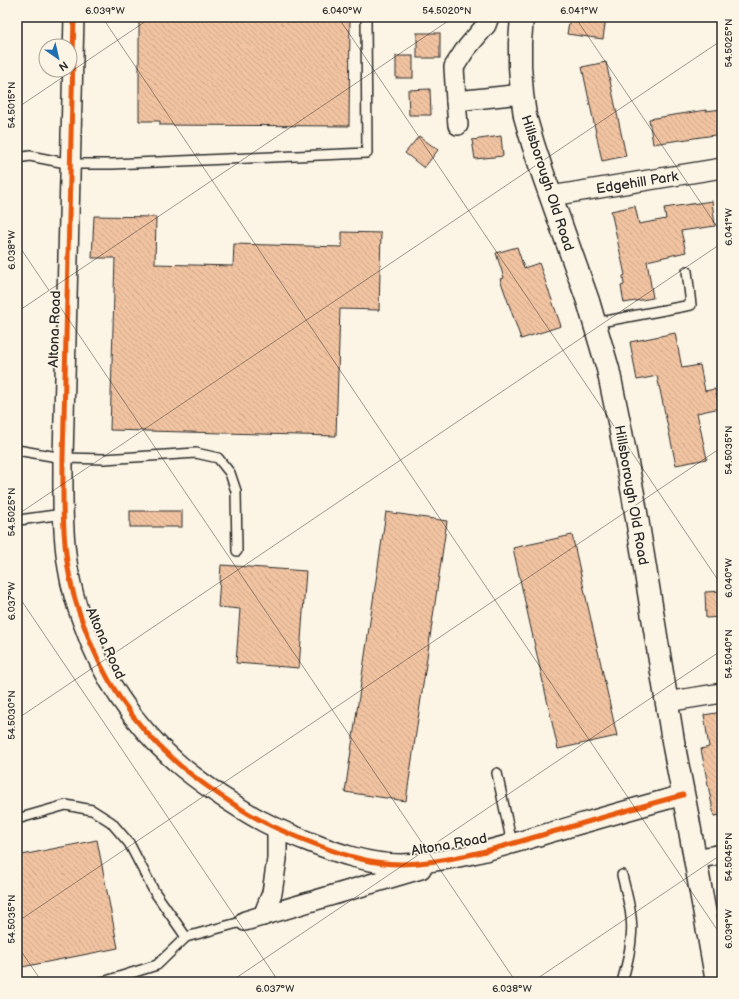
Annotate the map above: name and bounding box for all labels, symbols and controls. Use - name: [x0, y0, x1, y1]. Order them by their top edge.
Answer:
- text: 6.039°W: [85, 5, 125, 17]
- text: 6.040°W: [322, 5, 362, 17]
- text: 54.5020°N: [422, 5, 472, 17]
- text: 6.041°W: [560, 5, 598, 17]
- text: 54.5025°N: [723, 18, 735, 68]
- north arrow: [38, 38, 78, 78]
- text: N: [56, 58, 70, 74]
- text: 54.5015°N: [6, 82, 18, 129]
- street label: Hillsborough Old Road: [518, 113, 578, 253]
- street label: Edgehill Park: [595, 168, 679, 197]
- text: 6.041°W: [723, 208, 735, 246]
- text: 6.038°W: [6, 230, 18, 270]
- street label: Altona Road: [45, 290, 64, 368]
- street label: Hillsborough Old Road: [611, 424, 652, 566]
- text: 54.5035°N: [723, 425, 735, 475]
- text: 54.5025°N: [6, 487, 18, 537]
- text: 6.040°W: [723, 558, 735, 598]
- text: 6.037°W: [6, 582, 18, 620]
- street label: Altona Road: [82, 605, 129, 682]
- text: 54.5040°N: [723, 629, 735, 679]
- text: 54.5030°N: [6, 690, 18, 740]
- street label: Altona Road: [410, 829, 488, 860]
- text: 54.5045°N: [723, 832, 735, 882]
- text: 54.5035°N: [6, 894, 18, 944]
- text: 6.039°W: [723, 909, 735, 949]
- text: 6.037°W: [256, 983, 294, 995]
- text: 6.038°W: [492, 983, 532, 995]

